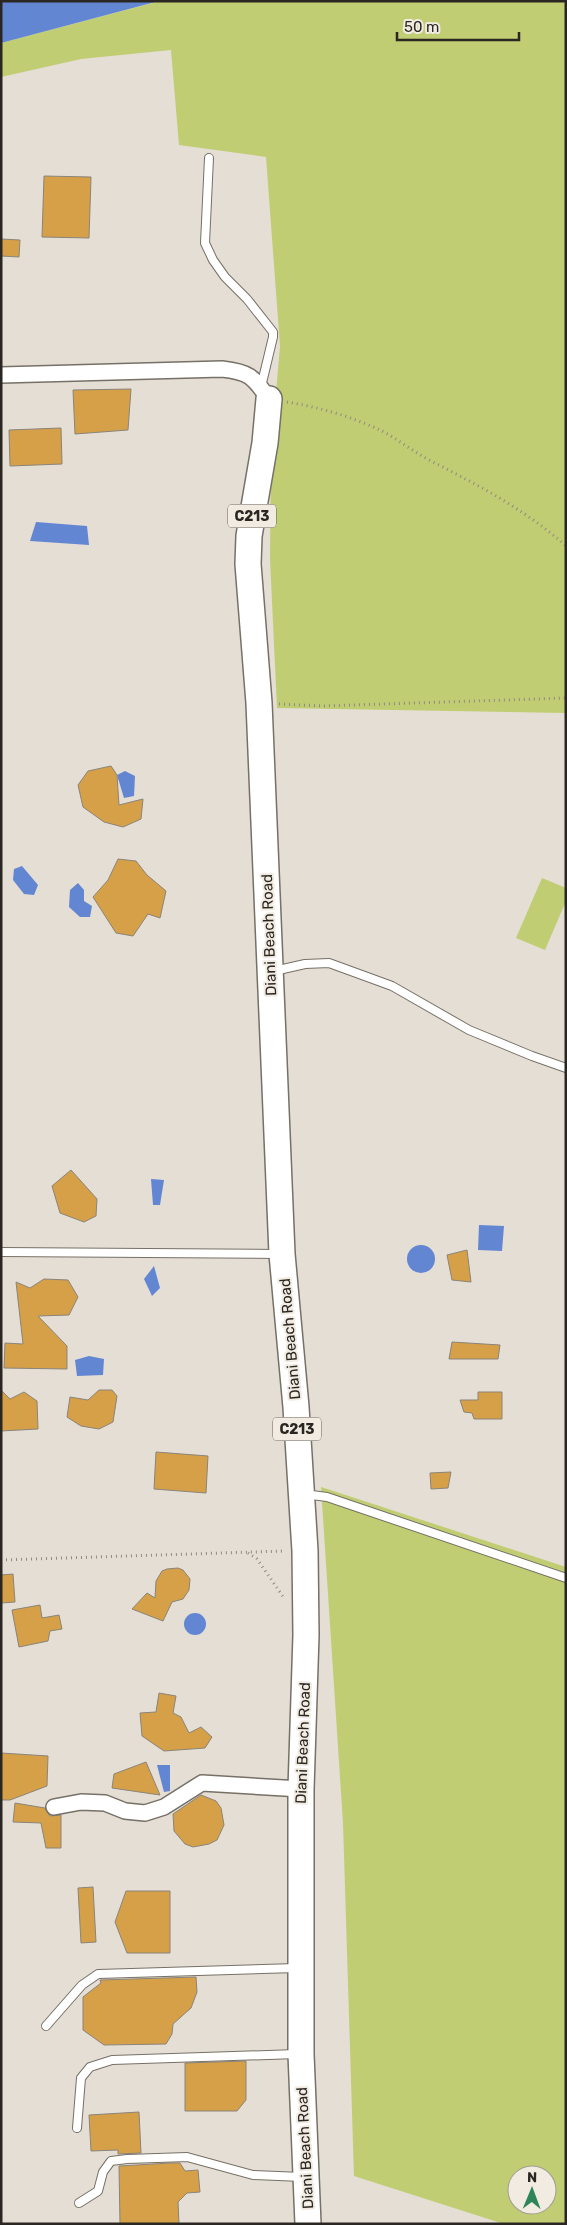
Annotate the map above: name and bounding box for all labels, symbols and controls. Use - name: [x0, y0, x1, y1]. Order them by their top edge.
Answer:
- scale bar: [397, 10, 520, 42]
- text: 50 m: [404, 18, 439, 36]
- road number: C213: [228, 504, 276, 528]
- street label: Diani Beach Road: [258, 874, 280, 996]
- street label: Diani Beach Road: [276, 1277, 304, 1401]
- road number: C213: [273, 1418, 321, 1440]
- street label: Diani Beach Road: [292, 1682, 314, 1804]
- street label: Diani Beach Road: [293, 2087, 317, 2209]
- north arrow: [507, 2165, 557, 2215]
- text: N: [527, 2169, 537, 2186]

